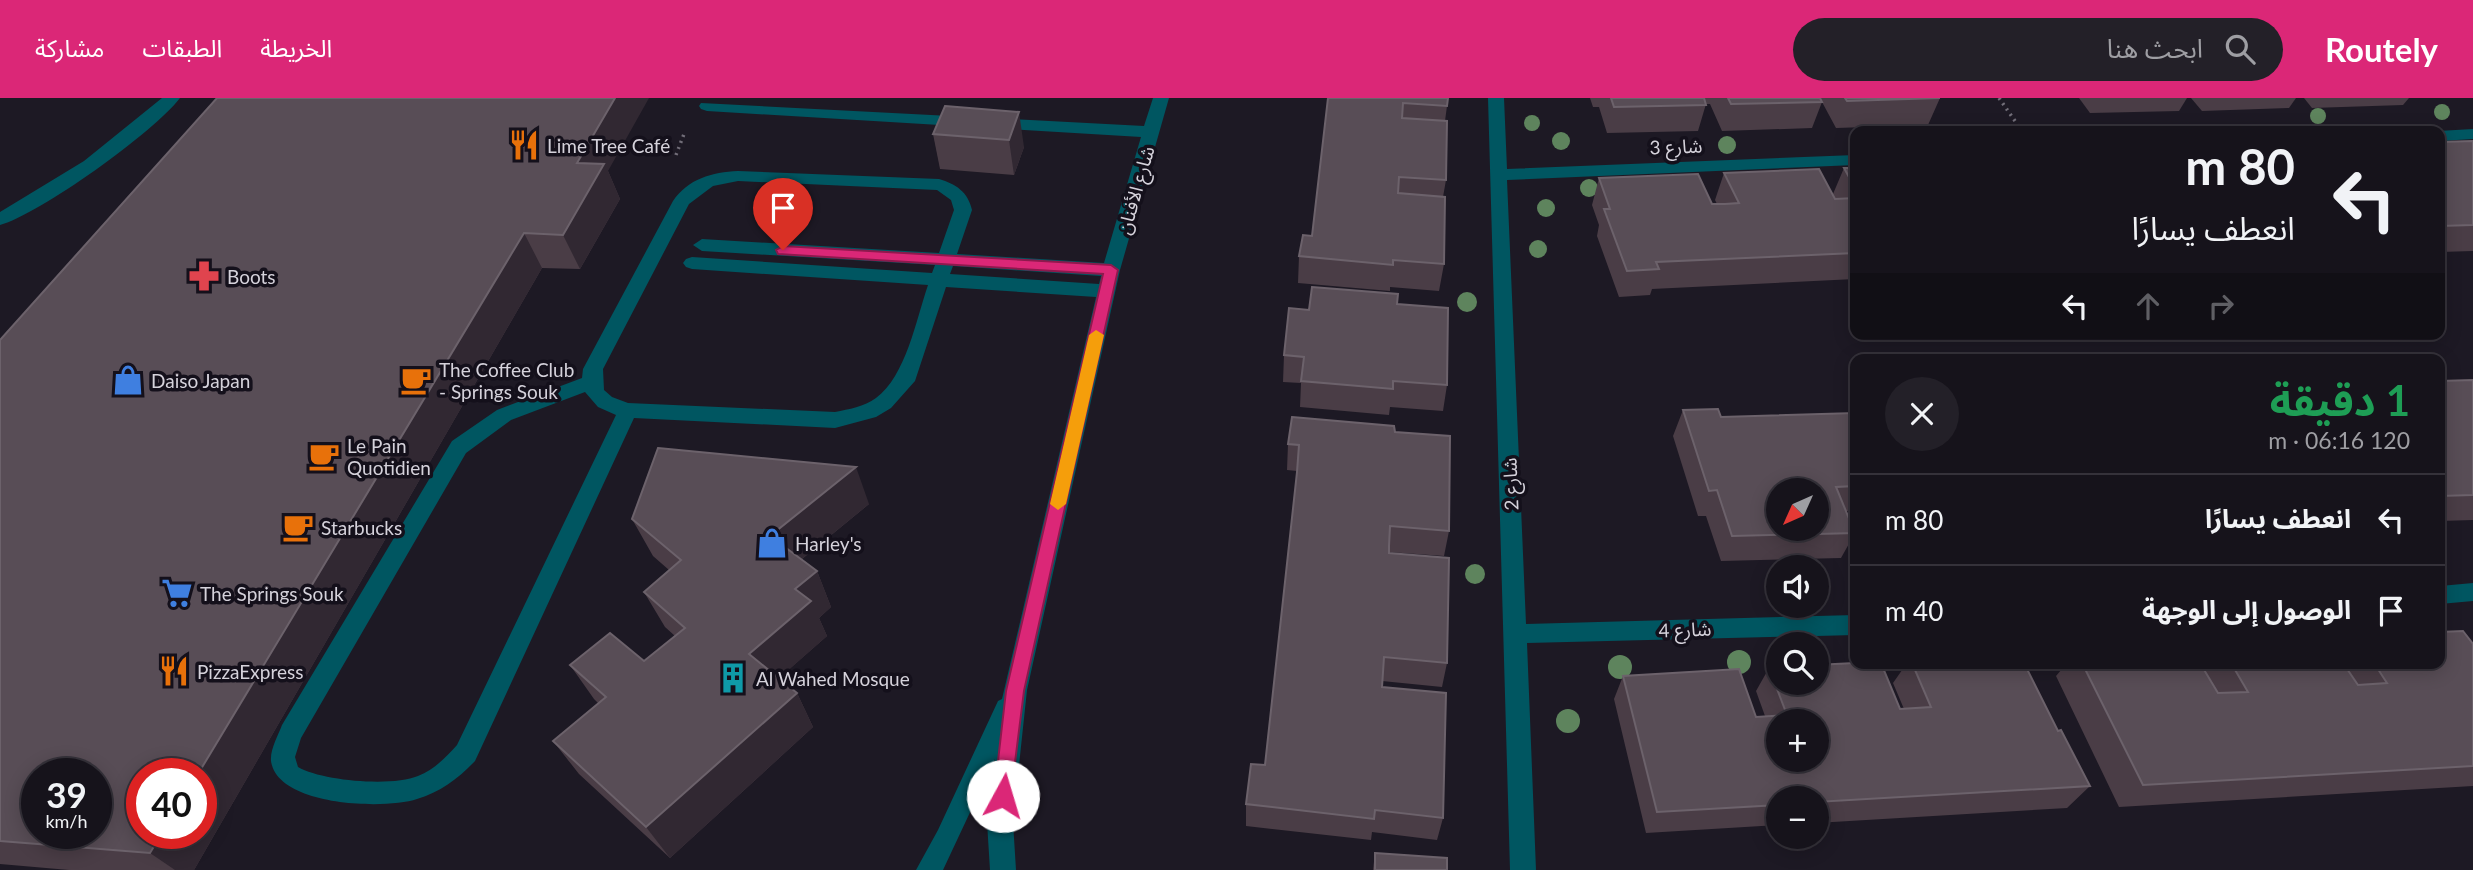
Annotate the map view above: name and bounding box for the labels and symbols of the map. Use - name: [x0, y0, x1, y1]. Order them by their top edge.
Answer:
- restaurant icon: Lime Tree Café: [507, 128, 541, 162]
- place label: Lime Tree Café: [547, 134, 670, 157]
- street label: شارع 3: [1649, 134, 1703, 161]
- street label: شارع الأفنان: [1111, 143, 1161, 238]
- pin: [753, 178, 813, 250]
- pharmacy icon: Boots: [187, 259, 221, 293]
- place label: Boots: [227, 265, 276, 288]
- place label: The Coffee Club - Springs Souk: [439, 358, 574, 403]
- shop icon: Daiso Japan: [111, 363, 145, 397]
- cafe icon: The Coffee Club - Springs Souk: [399, 363, 433, 397]
- place label: Daiso Japan: [151, 369, 250, 392]
- place label: Le Pain Quotidien: [347, 434, 431, 479]
- cafe icon: Le Pain Quotidien: [307, 439, 341, 473]
- street label: شارع 2: [1498, 457, 1525, 511]
- north arrow: [1766, 478, 1829, 541]
- cafe icon: Starbucks: [281, 510, 315, 544]
- place label: Starbucks: [321, 516, 402, 539]
- shop icon: Harley's: [755, 526, 789, 560]
- place label: Harley's: [795, 532, 862, 555]
- supermarket icon: The Springs Souk: [160, 576, 194, 610]
- place label: The Springs Souk: [200, 582, 344, 605]
- street label: شارع 4: [1658, 617, 1712, 644]
- restaurant icon: PizzaExpress: [157, 654, 191, 688]
- place label: PizzaExpress: [197, 660, 303, 683]
- building icon: Al Wahed Mosque: [716, 661, 750, 695]
- place label: Al Wahed Mosque: [756, 667, 910, 690]
- speed limit sign: 40: [126, 758, 217, 849]
- position arrow: [966, 759, 1040, 833]

